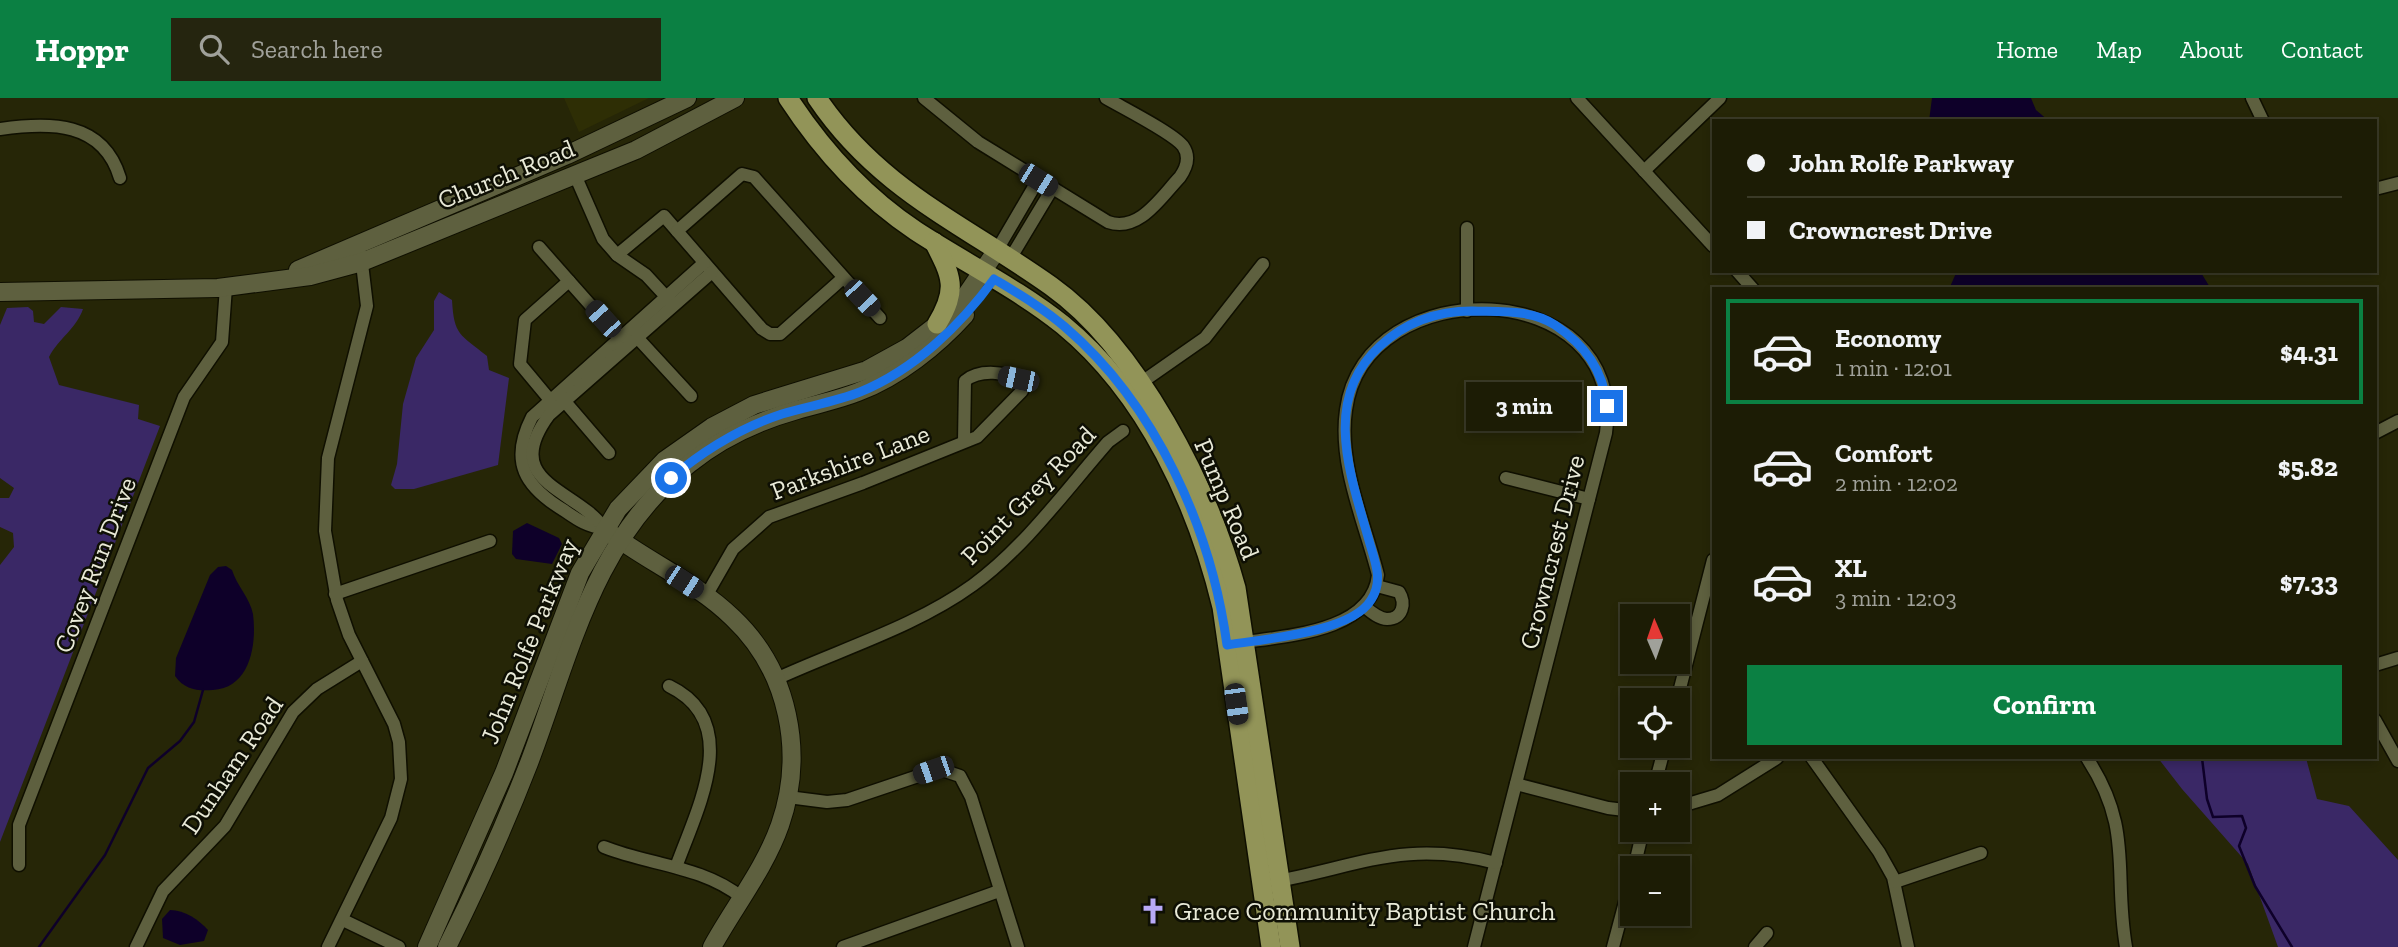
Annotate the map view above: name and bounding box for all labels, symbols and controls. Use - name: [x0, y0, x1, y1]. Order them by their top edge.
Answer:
- search box: [171, 18, 661, 81]
- text: Hoppr: [35, 30, 129, 69]
- icon: search: [195, 30, 233, 68]
- text: Search here: [251, 33, 383, 65]
- text: Home: [1996, 35, 2058, 64]
- text: Map: [2096, 35, 2142, 64]
- text: About: [2180, 35, 2243, 64]
- text: Contact: [2281, 35, 2363, 64]
- street label: Church Road: [433, 132, 579, 216]
- text: John Rolfe Parkway: [1789, 147, 2014, 179]
- car: [1015, 160, 1062, 200]
- text: Crowncrest Drive: [1789, 214, 1992, 246]
- car: [840, 275, 885, 321]
- car: [582, 296, 625, 342]
- icon: car: [1751, 320, 1814, 383]
- text: Economy: [1835, 322, 1941, 354]
- text: $4.31: [2280, 336, 2338, 368]
- text: 1 min · 12:01: [1835, 354, 1952, 382]
- car: [996, 364, 1041, 394]
- callout: 3 min: [1467, 382, 1582, 430]
- route end: [1591, 390, 1623, 422]
- text: 3 min: [1495, 392, 1553, 420]
- street label: Parkshire Lane: [766, 417, 934, 507]
- street label: Point Grey Road: [954, 419, 1102, 571]
- street label: Pump Road: [1187, 434, 1267, 564]
- icon: car: [1751, 435, 1814, 498]
- text: Comfort: [1835, 437, 1932, 469]
- text: $5.82: [2278, 451, 2338, 483]
- street label: Crowncrest Drive: [1512, 452, 1592, 652]
- route start: [655, 462, 687, 494]
- text: 2 min · 12:02: [1835, 469, 1958, 497]
- street label: Covey Run Drive: [47, 473, 143, 657]
- street label: John Rolfe Parkway: [473, 533, 585, 748]
- icon: car: [1751, 550, 1814, 613]
- text: XL: [1835, 552, 1867, 584]
- car: [661, 562, 708, 602]
- text: $7.33: [2280, 566, 2338, 598]
- text: 3 min · 12:03: [1835, 584, 1957, 612]
- north arrow: [1620, 604, 1690, 674]
- map controls: [1620, 604, 1690, 926]
- button: Confirm: [1747, 665, 2342, 745]
- car: [1223, 682, 1250, 726]
- button: locate: [1620, 688, 1690, 758]
- street label: Dunham Road: [174, 690, 290, 840]
- car: [910, 753, 957, 787]
- button: +: [1620, 772, 1690, 842]
- button: −: [1620, 856, 1690, 926]
- place label: Grace Community Baptist Church: [1174, 895, 1556, 927]
- church icon: Grace Community Baptist Church: [1138, 896, 1168, 926]

